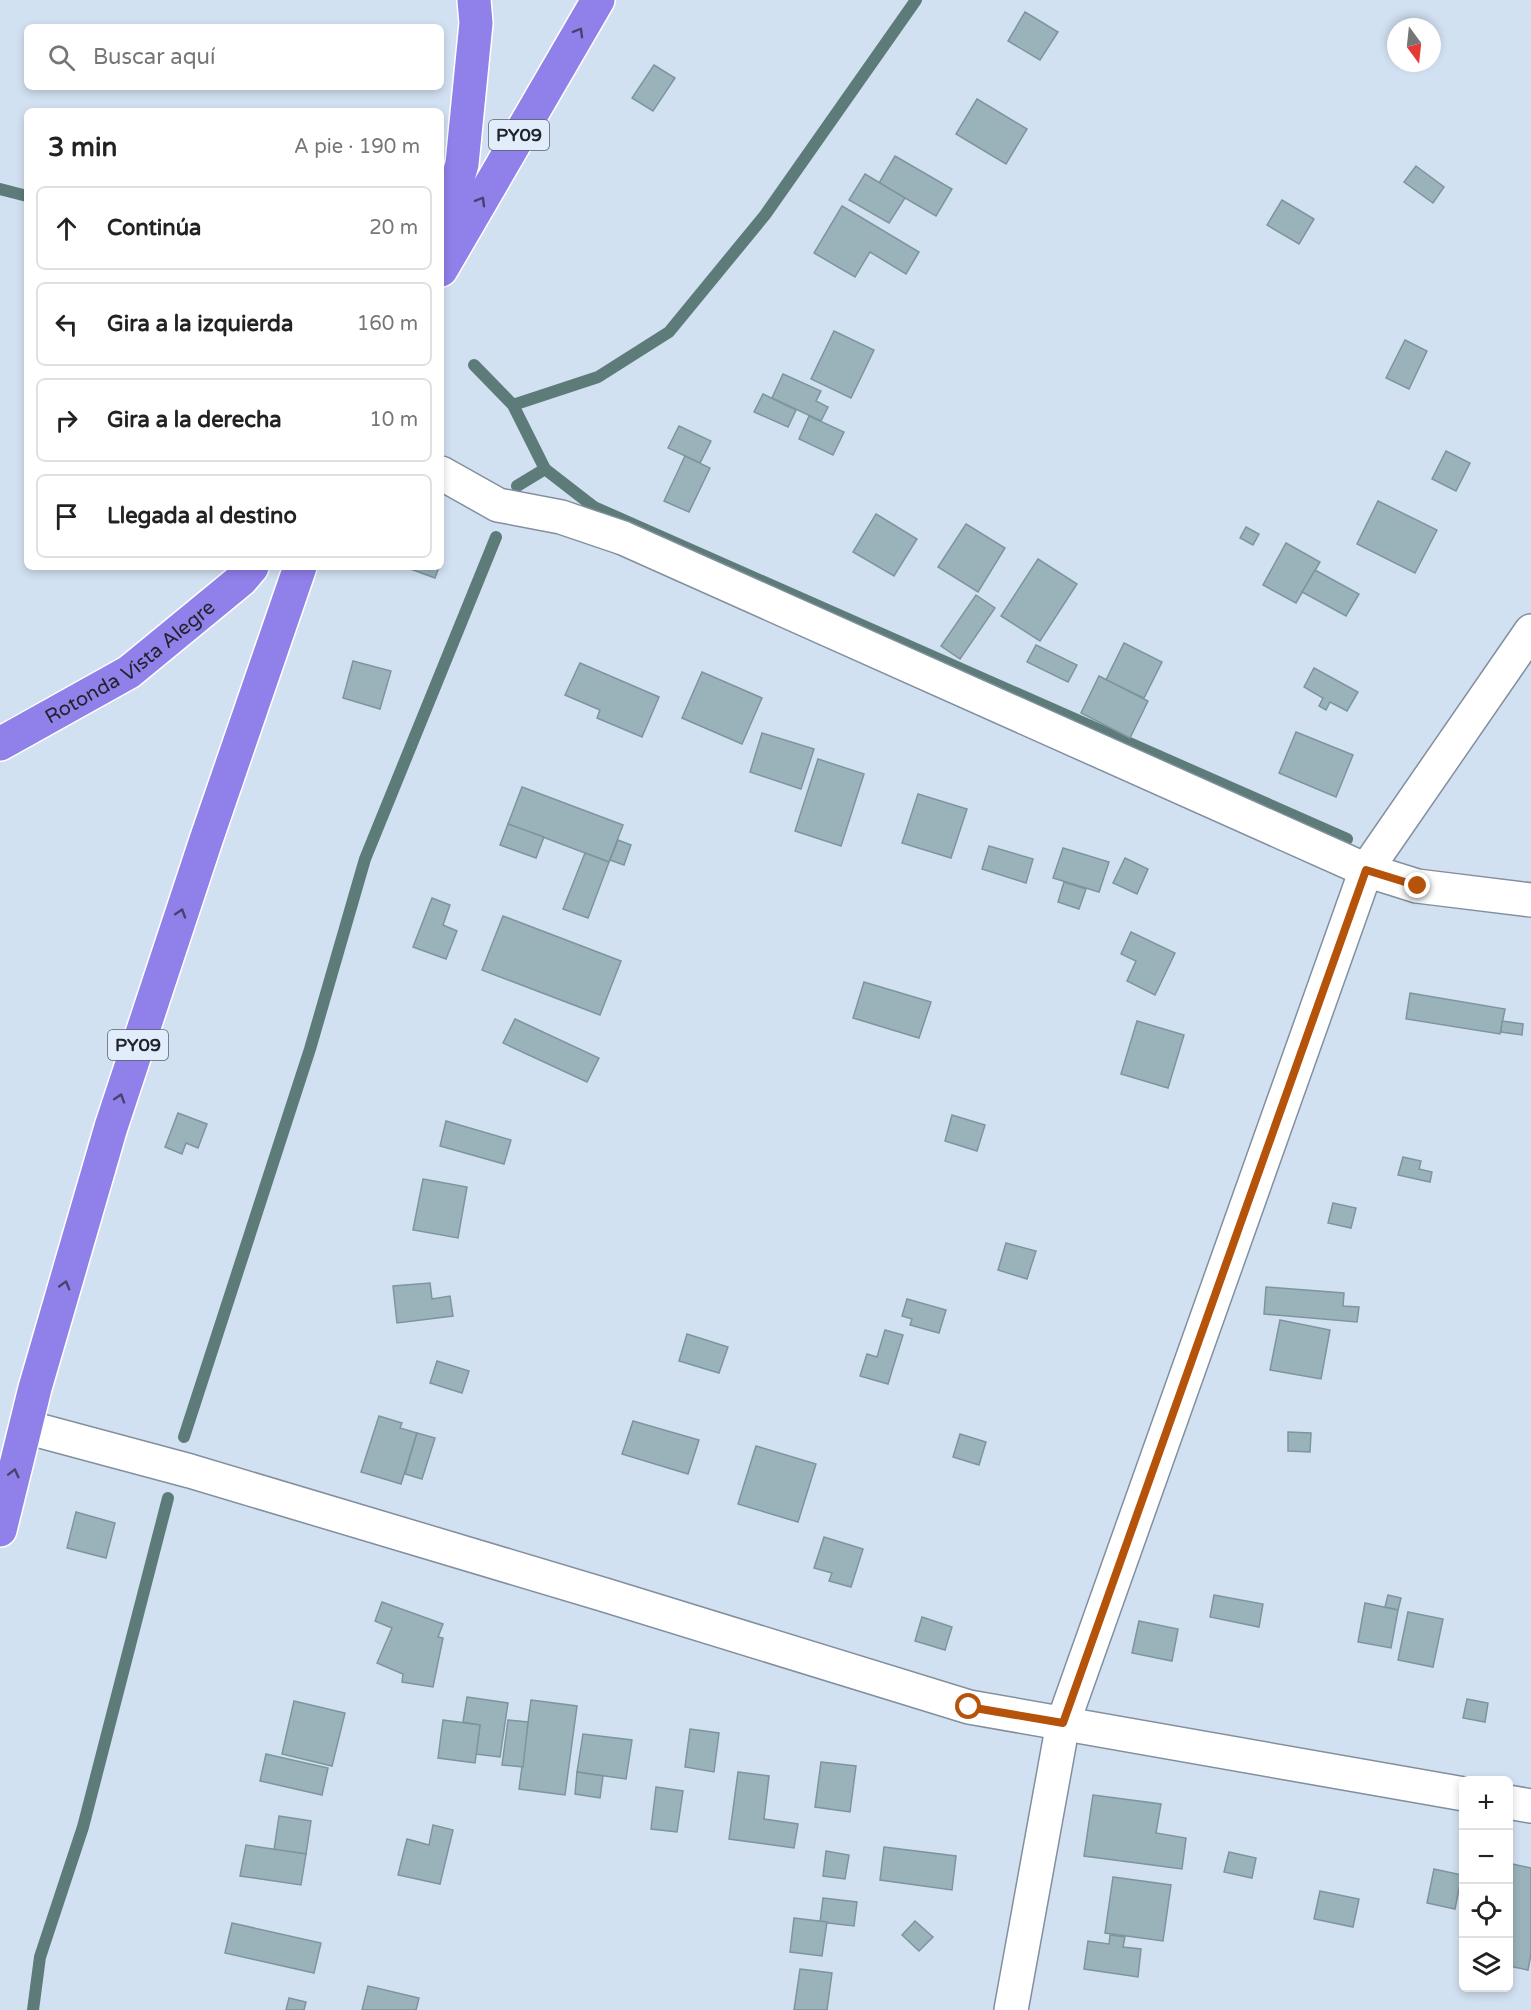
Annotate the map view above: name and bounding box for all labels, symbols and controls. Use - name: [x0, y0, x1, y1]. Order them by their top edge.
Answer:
- north arrow: [1387, 18, 1441, 72]
- search box: [24, 24, 444, 90]
- one-way arrow: [572, 28, 583, 38]
- icon: search: [45, 41, 78, 74]
- text: Buscar aquí: [93, 44, 215, 70]
- road number: PY09: [489, 120, 549, 150]
- text: 3 min: [48, 132, 117, 163]
- text: A pie · 190 m: [294, 135, 420, 159]
- one-way arrow: [474, 197, 485, 207]
- icon: ahead: [50, 212, 83, 245]
- text: Continúa: [107, 215, 201, 241]
- text: 20 m: [369, 216, 418, 240]
- icon: left: [50, 308, 83, 341]
- text: Gira a la izquierda: [107, 311, 293, 337]
- text: 160 m: [357, 312, 418, 336]
- icon: right: [50, 404, 83, 437]
- text: Gira a la derecha: [107, 407, 282, 433]
- text: 10 m: [369, 408, 418, 432]
- icon: arrive: [50, 500, 83, 533]
- text: Llegada al destino: [107, 503, 297, 529]
- street label: Rotonda Vista Alegre: [41, 595, 220, 730]
- route end: [1404, 872, 1430, 898]
- one-way arrow: [174, 908, 187, 919]
- road number: PY09: [108, 1030, 168, 1060]
- one-way arrow: [113, 1093, 125, 1104]
- one-way arrow: [58, 1280, 70, 1291]
- one-way arrow: [7, 1468, 20, 1478]
- route start: [955, 1693, 981, 1719]
- map controls: [1459, 1776, 1513, 1992]
- button: +: [1459, 1776, 1513, 1830]
- button: −: [1459, 1830, 1513, 1884]
- button: locate: [1459, 1884, 1513, 1938]
- button: layers: [1459, 1938, 1513, 1992]

